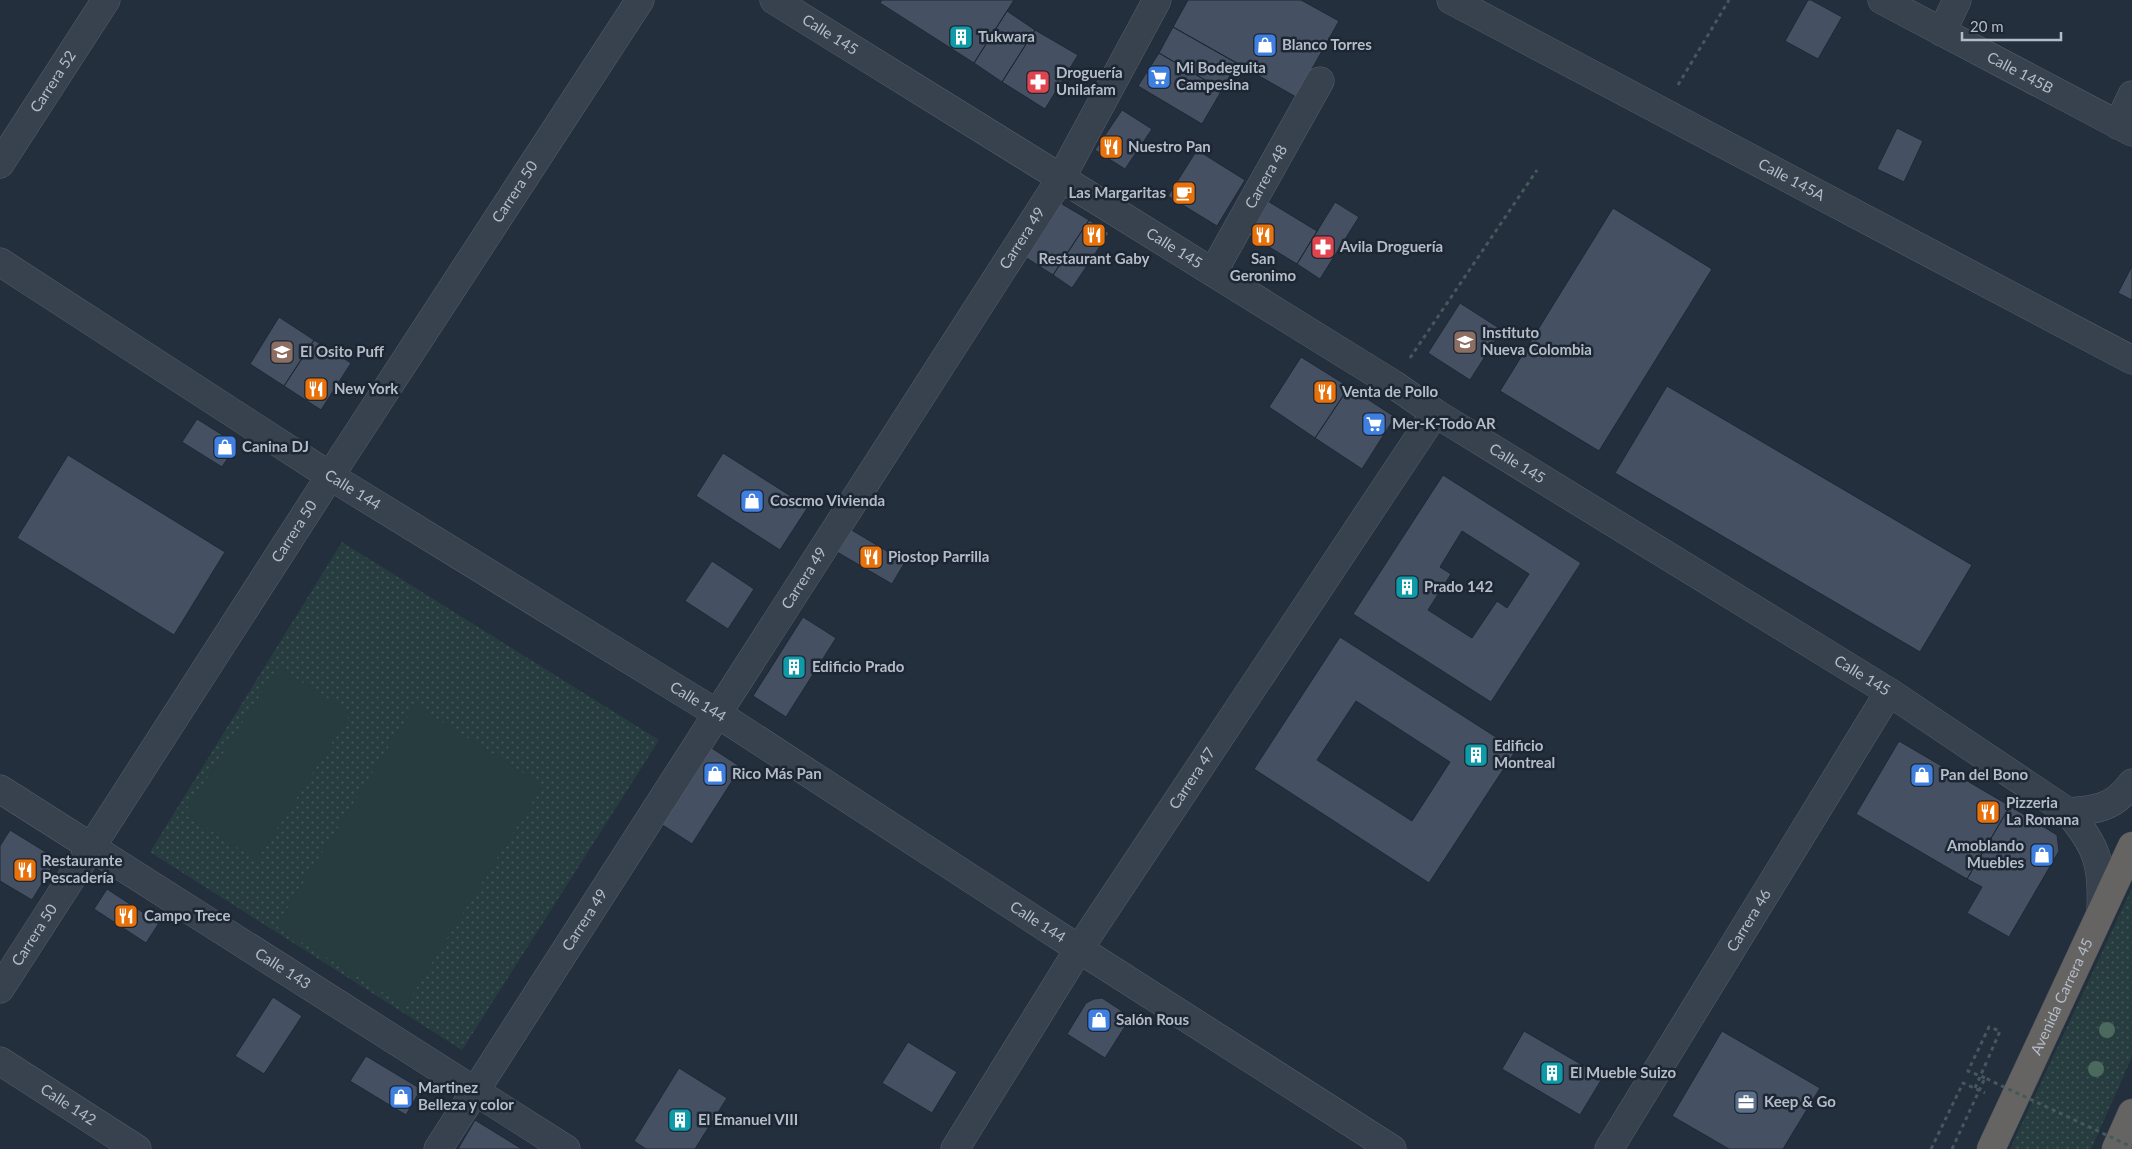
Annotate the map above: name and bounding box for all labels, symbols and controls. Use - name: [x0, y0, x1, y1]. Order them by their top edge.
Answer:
- street label: Calle 145: [799, 10, 862, 58]
- scale bar: [1962, 10, 2061, 42]
- text: 20 m: [1970, 17, 2004, 35]
- building icon: Tukwara: [948, 24, 974, 50]
- place label: Tukwara: [978, 27, 1035, 45]
- shop icon: Blanco Torres: [1252, 32, 1278, 58]
- place label: Blanco Torres: [1282, 35, 1372, 53]
- street label: Carrera 52: [26, 47, 79, 115]
- street label: Calle 145B: [1984, 47, 2057, 97]
- place label: Mi Bodeguita Campesina: [1176, 58, 1266, 93]
- place label: Droguería Unilafam: [1056, 63, 1123, 98]
- supermarket icon: Mi Bodeguita Campesina: [1146, 64, 1172, 90]
- pharmacy icon: Droguería Unilafam: [1025, 69, 1051, 95]
- restaurant icon: Nuestro Pan: [1098, 134, 1124, 160]
- place label: Nuestro Pan: [1128, 137, 1211, 155]
- street label: Carrera 48: [1240, 141, 1290, 211]
- street label: Calle 145A: [1756, 154, 1829, 204]
- street label: Carrera 50: [488, 157, 541, 226]
- cafe icon: Las Margaritas: [1171, 180, 1197, 206]
- place label: Las Margaritas: [1069, 183, 1166, 201]
- street label: Carrera 49: [995, 203, 1048, 272]
- restaurant icon: Restaurant Gaby: [1081, 222, 1107, 248]
- restaurant icon: San Geronimo: [1250, 222, 1276, 248]
- street label: Calle 145: [1143, 223, 1206, 272]
- pharmacy icon: Avila Droguería: [1310, 234, 1336, 260]
- place label: Avila Droguería: [1339, 237, 1443, 255]
- place label: Restaurant Gaby: [1039, 249, 1149, 267]
- place label: San Geronimo: [1230, 249, 1297, 284]
- place label: Instituto Nueva Colombia: [1482, 323, 1592, 358]
- school or university icon: Instituto Nueva Colombia: [1452, 329, 1478, 355]
- school or university icon: El Osito Puff: [269, 339, 295, 365]
- place label: El Osito Puff: [300, 342, 385, 360]
- restaurant icon: New York: [303, 376, 329, 402]
- place label: New York: [334, 379, 399, 397]
- restaurant icon: Venta de Pollo: [1312, 379, 1338, 405]
- place label: Venta de Pollo: [1341, 382, 1439, 400]
- supermarket icon: Mer-K-Todo AR: [1361, 411, 1387, 437]
- place label: Mer-K-Todo AR: [1392, 414, 1496, 432]
- shop icon: Canina DJ: [212, 434, 238, 460]
- place label: Canina DJ: [242, 437, 309, 455]
- street label: Calle 145: [1486, 439, 1549, 487]
- street label: Calle 144: [322, 465, 385, 513]
- shop icon: Coscmo Vivienda: [739, 488, 765, 514]
- place label: Coscmo Vivienda: [770, 491, 885, 509]
- street label: Carrera 50: [267, 496, 320, 565]
- street label: Carrera 49: [777, 543, 830, 612]
- restaurant icon: Piostop Parrilla: [858, 544, 884, 570]
- place label: Piostop Parrilla: [888, 547, 989, 565]
- building icon: Prado 142: [1394, 574, 1420, 600]
- place label: Prado 142: [1424, 577, 1493, 595]
- street label: Calle 145: [1831, 651, 1894, 699]
- building icon: Edificio Prado: [781, 654, 807, 680]
- place label: Edificio Prado: [812, 657, 905, 675]
- street label: Calle 144: [667, 677, 730, 725]
- place label: Edificio Montreal: [1494, 736, 1555, 771]
- building icon: Edificio Montreal: [1463, 742, 1489, 768]
- street label: Carrera 47: [1165, 744, 1218, 812]
- shop icon: Rico Más Pan: [702, 761, 728, 787]
- shop icon: Pan del Bono: [1909, 762, 1935, 788]
- place label: Rico Más Pan: [732, 764, 822, 782]
- place label: Pan del Bono: [1940, 765, 2029, 783]
- place label: Pizzeria La Romana: [2006, 793, 2079, 828]
- restaurant icon: Pizzeria La Romana: [1975, 799, 2001, 825]
- place label: Amoblando Muebles: [1946, 836, 2024, 871]
- shop icon: Amoblando Muebles: [2029, 842, 2055, 868]
- place label: Restaurante Pescadería: [42, 851, 122, 886]
- restaurant icon: Restaurante Pescadería: [12, 857, 38, 883]
- street label: Carrera 49: [558, 885, 611, 954]
- street label: Carrera 46: [1722, 885, 1774, 955]
- street label: Calle 144: [1007, 897, 1070, 946]
- street label: Carrera 50: [7, 900, 60, 969]
- restaurant icon: Campo Trece: [113, 903, 139, 929]
- place label: Campo Trece: [144, 906, 230, 924]
- street label: Avenida Carrera 45: [2026, 935, 2096, 1058]
- street label: Calle 143: [252, 944, 314, 992]
- shop icon: Salón Rous: [1086, 1007, 1112, 1033]
- place label: Salón Rous: [1116, 1010, 1189, 1028]
- building icon: El Mueble Suizo: [1539, 1060, 1565, 1086]
- place label: El Mueble Suizo: [1570, 1063, 1676, 1081]
- place label: Martinez Belleza y color: [418, 1078, 514, 1113]
- street label: Calle 142: [38, 1079, 100, 1128]
- shop icon: Martinez Belleza y color: [388, 1084, 414, 1110]
- office icon: Keep & Go: [1733, 1089, 1759, 1115]
- place label: Keep & Go: [1764, 1092, 1836, 1110]
- building icon: El Emanuel VIII: [667, 1107, 693, 1133]
- place label: El Emanuel VIII: [698, 1110, 798, 1128]

